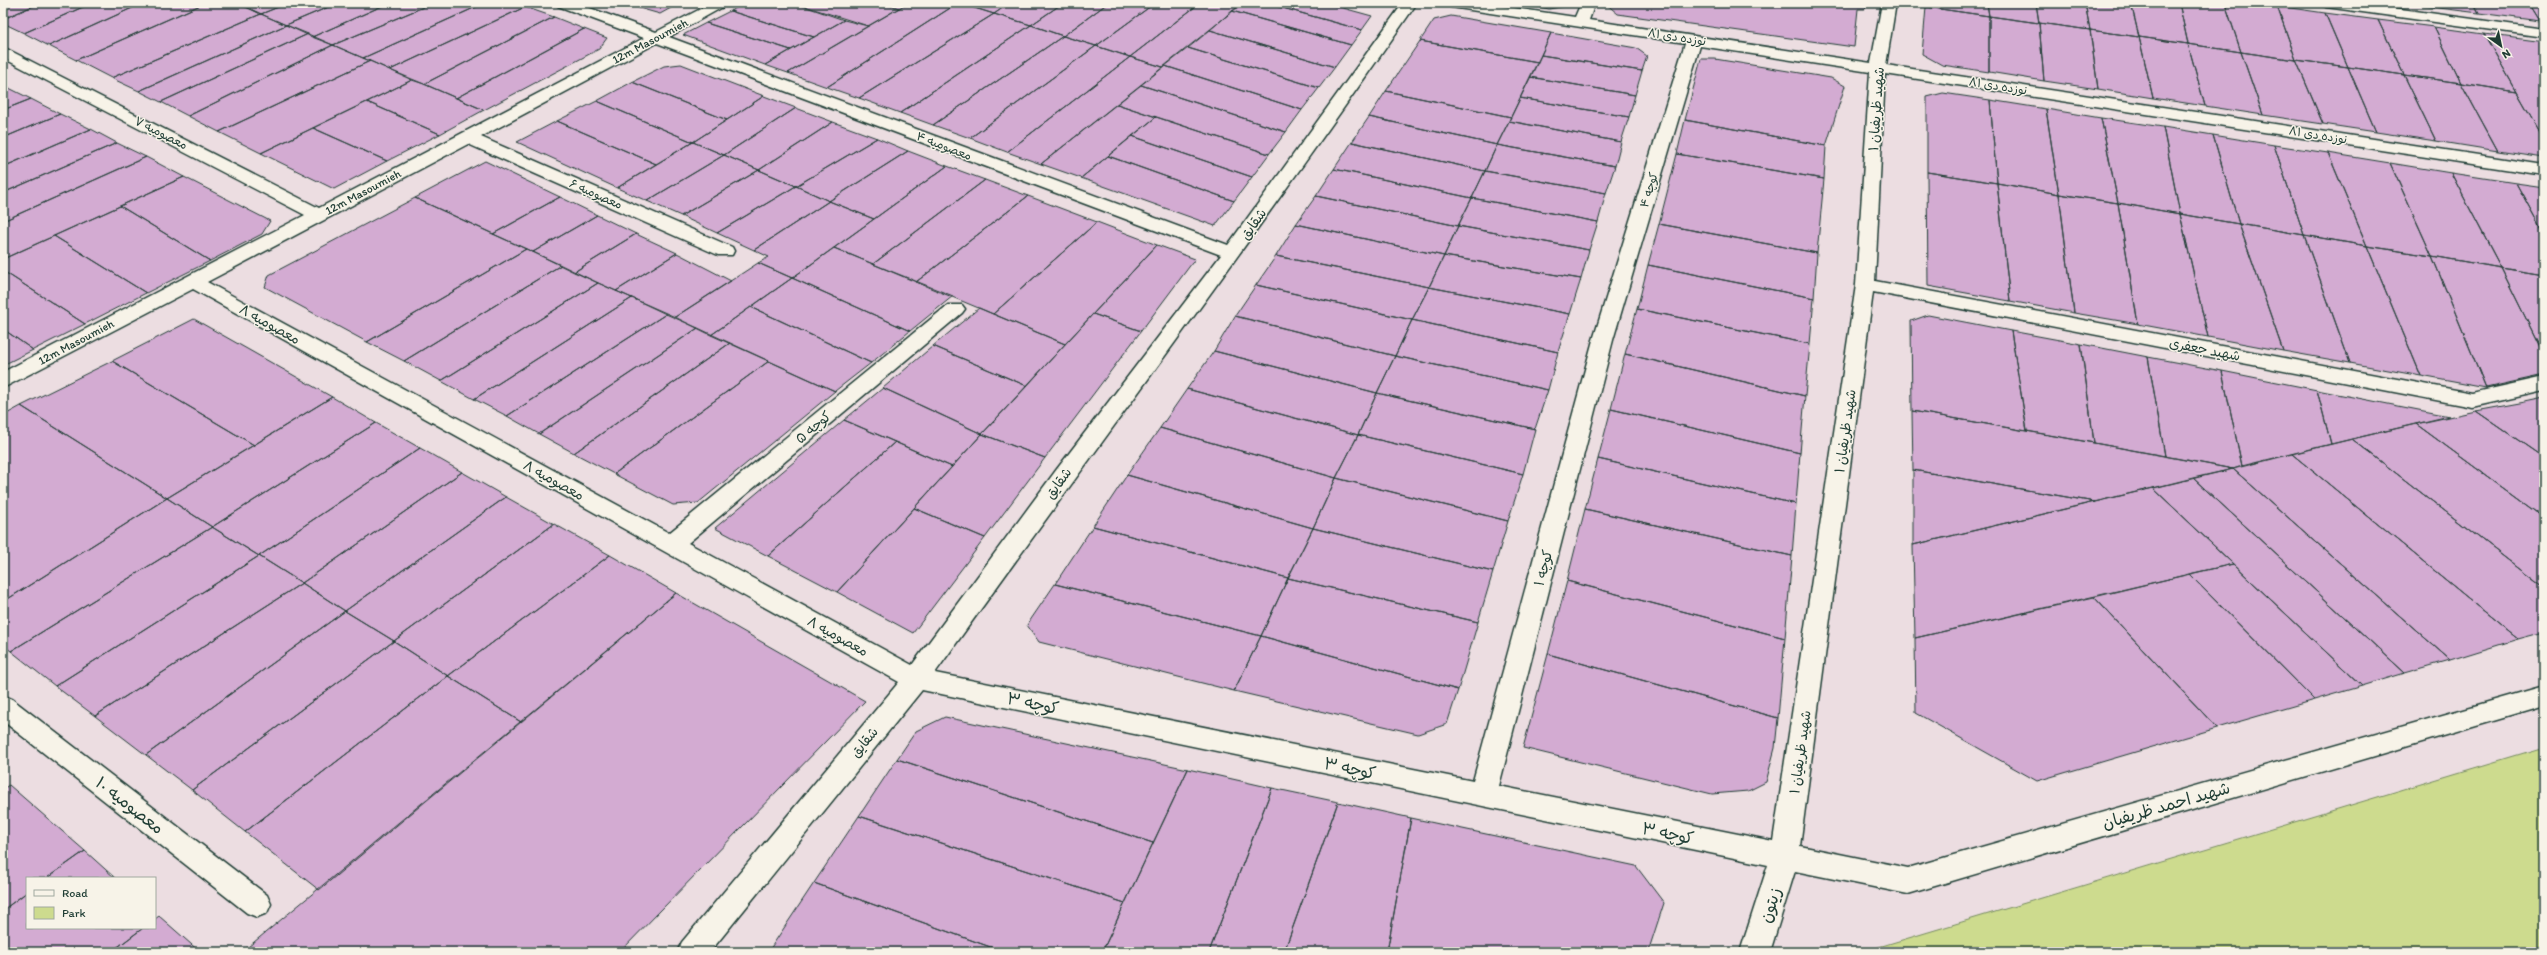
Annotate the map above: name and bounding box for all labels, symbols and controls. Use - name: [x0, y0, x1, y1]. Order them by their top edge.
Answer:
- street label: 12m Masoumieh: [610, 15, 691, 67]
- street label: نوزده دی ۸۱: [1647, 25, 1707, 49]
- north arrow: [2481, 26, 2521, 66]
- text: N: [2500, 46, 2513, 61]
- street label: شهید ظریفیان ۱: [1865, 66, 1888, 152]
- street label: نوزده دی ۸۱: [1968, 74, 2028, 98]
- street label: معصومیه ۷: [132, 114, 190, 152]
- street label: نوزده دی ۸۱: [2288, 123, 2348, 147]
- street label: معصومیه ۴: [914, 129, 974, 163]
- street label: 12m Masoumieh: [323, 166, 404, 218]
- street label: کوچه ۴: [1637, 171, 1661, 209]
- street label: معصومیه ۶: [567, 176, 625, 212]
- street label: شقایق: [1237, 205, 1270, 243]
- street label: معصومیه ۸: [236, 301, 303, 348]
- street label: 12m Masoumieh: [36, 316, 117, 368]
- street label: شهید جعفری: [2168, 334, 2242, 365]
- street label: شهید ظریفیان ۱: [1831, 388, 1860, 474]
- street label: کوچه ۵: [792, 408, 835, 448]
- street label: معصومیه ۸: [520, 457, 587, 504]
- street label: شقایق: [1041, 464, 1075, 502]
- street label: کوچه ۱: [1531, 548, 1557, 588]
- street label: معصومیه ۸: [804, 613, 871, 660]
- street label: کوچه ۳: [1005, 688, 1061, 719]
- street label: شهید ظریفیان ۱: [1786, 709, 1815, 795]
- street label: شقایق: [847, 724, 882, 761]
- street label: کوچه ۳: [1322, 753, 1378, 784]
- street label: معصومیه ۱۰: [91, 772, 168, 839]
- street label: شهید احمد ظریفیان: [2100, 777, 2232, 833]
- street label: کوچه ۳: [1640, 818, 1696, 849]
- legend: [26, 877, 156, 929]
- street label: زيتون: [1755, 885, 1786, 926]
- text: Road: [62, 886, 88, 900]
- text: Park: [62, 906, 86, 920]

